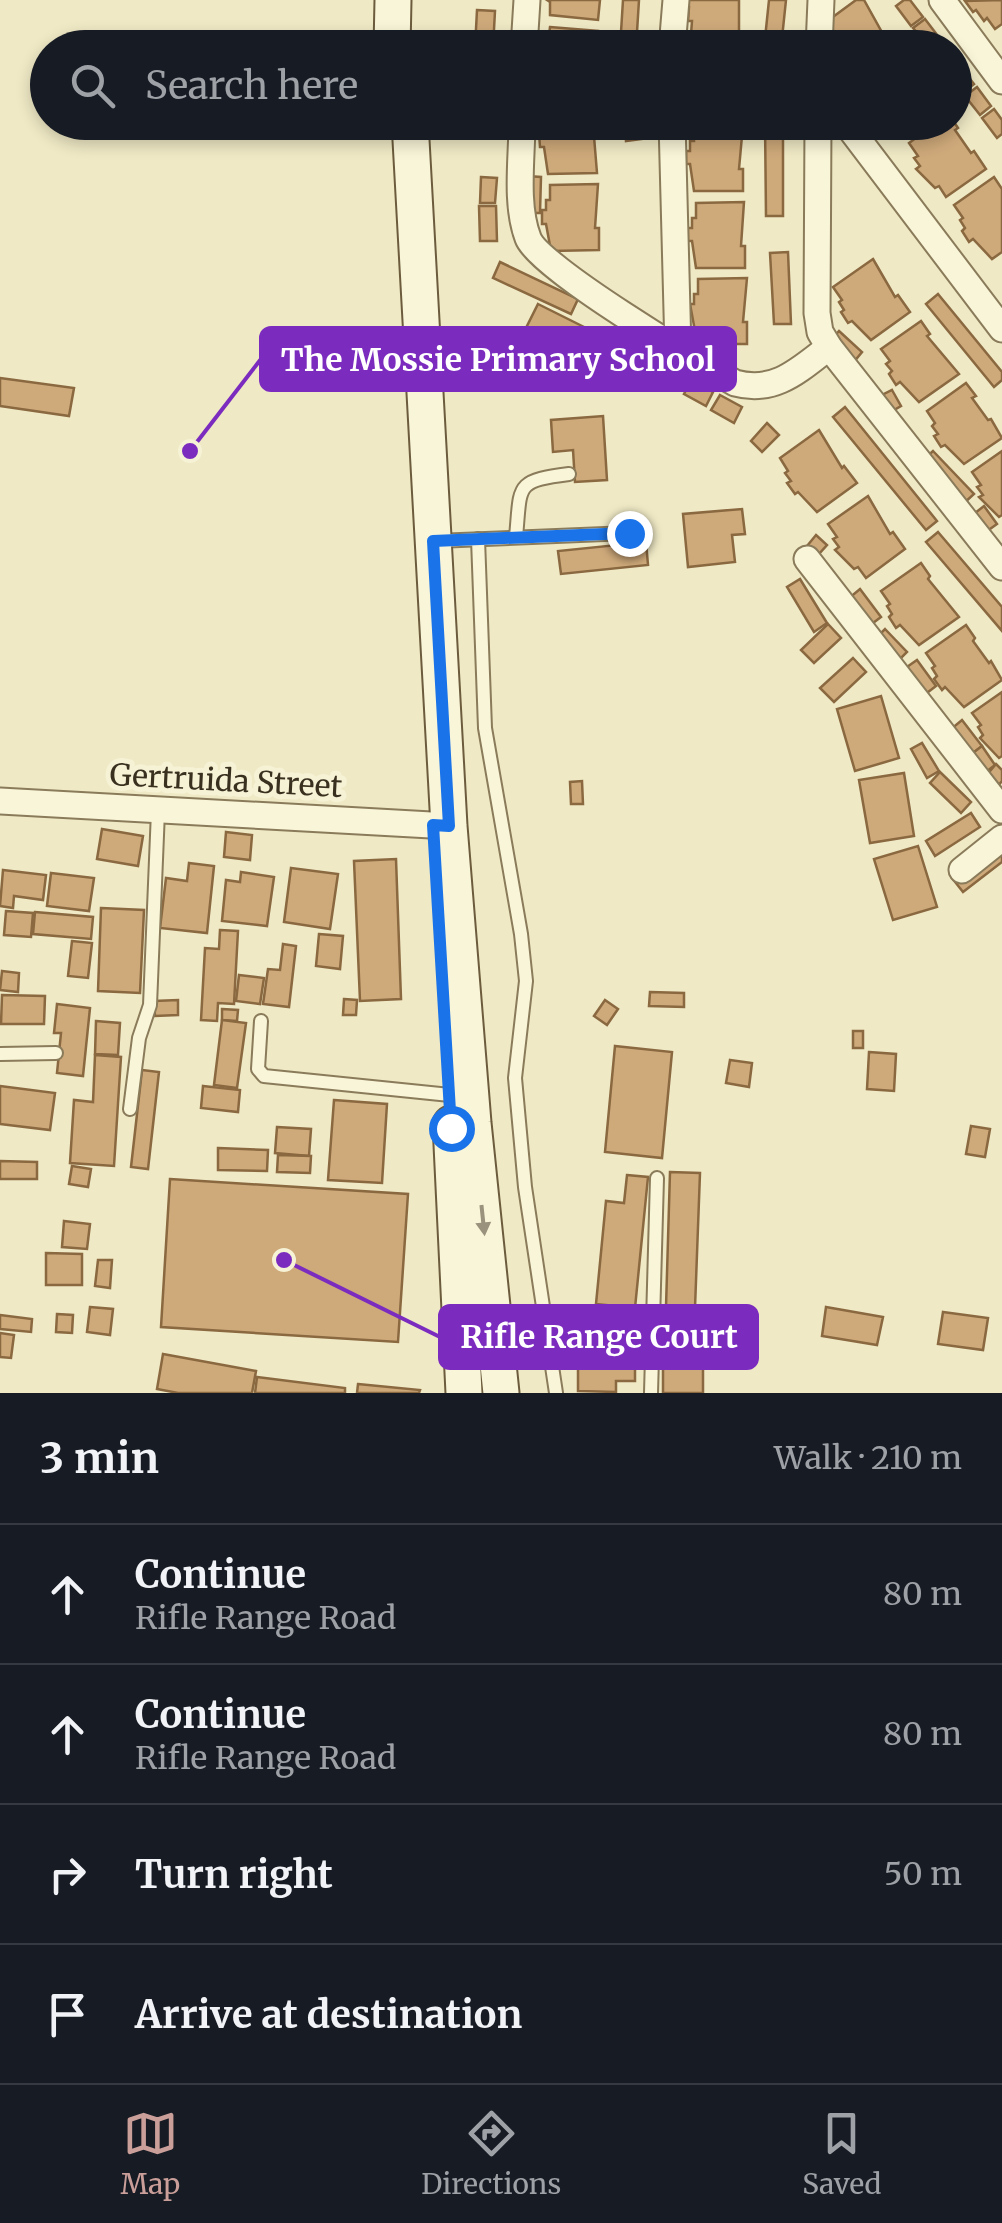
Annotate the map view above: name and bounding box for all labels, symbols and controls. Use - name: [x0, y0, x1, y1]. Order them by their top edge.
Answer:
- search box: [30, 30, 972, 140]
- icon: search: [65, 58, 120, 113]
- text: Search here: [145, 62, 358, 109]
- callout: The Mossie Primary School: [261, 328, 735, 390]
- text: The Mossie Primary School: [281, 340, 715, 380]
- route end: [607, 511, 653, 557]
- street label: Gertruida Street: [109, 755, 344, 805]
- route start: [429, 1106, 475, 1152]
- one-way arrow: [475, 1205, 491, 1237]
- callout: Rifle Range Court: [440, 1306, 757, 1368]
- text: Rifle Range Court: [460, 1317, 738, 1357]
- text: 3 min: [40, 1432, 159, 1484]
- text: Walk · 210 m: [774, 1438, 962, 1478]
- text: Continue: [135, 1551, 306, 1598]
- icon: ahead: [40, 1567, 95, 1622]
- text: 80 m: [883, 1574, 962, 1614]
- text: Rifle Range Road: [135, 1598, 396, 1638]
- text: Continue: [135, 1691, 306, 1738]
- icon: ahead: [40, 1707, 95, 1762]
- text: 80 m: [883, 1714, 962, 1754]
- text: Rifle Range Road: [135, 1738, 396, 1778]
- icon: right: [40, 1847, 95, 1902]
- text: Turn right: [135, 1851, 333, 1898]
- text: 50 m: [884, 1854, 962, 1894]
- icon: arrive: [40, 1987, 95, 2042]
- text: Arrive at destination: [135, 1991, 522, 2038]
- tab: Map: [120, 2106, 180, 2202]
- tab: Directions: [421, 2106, 561, 2202]
- tab: Saved: [802, 2106, 881, 2202]

